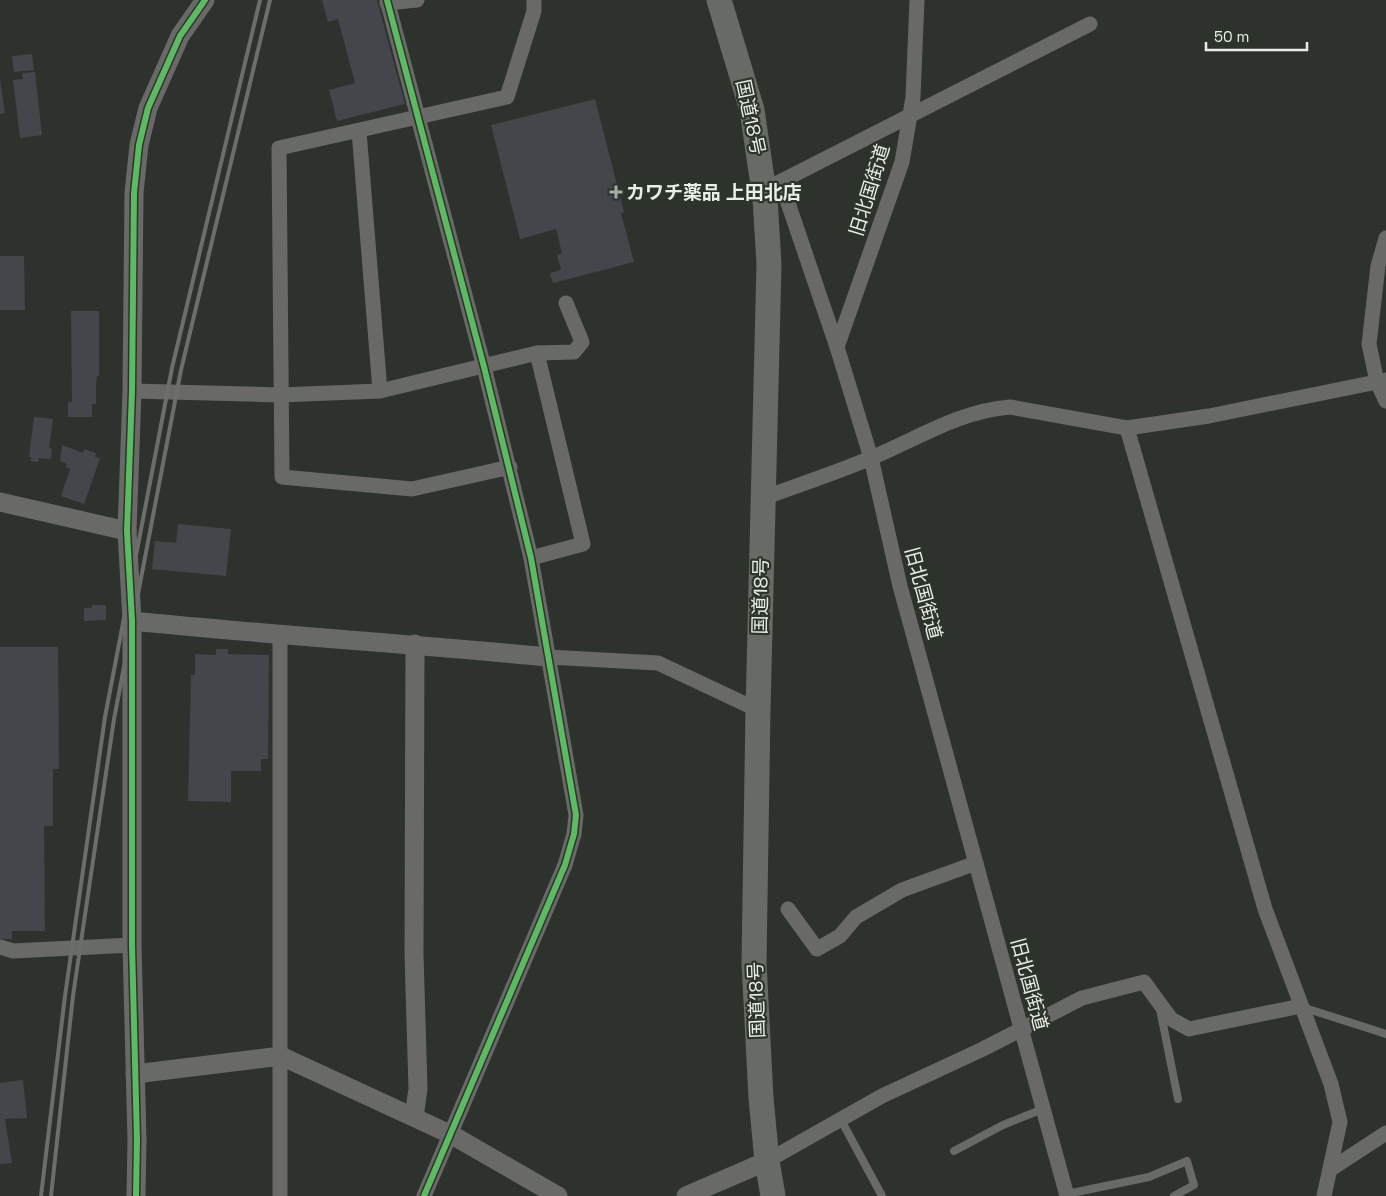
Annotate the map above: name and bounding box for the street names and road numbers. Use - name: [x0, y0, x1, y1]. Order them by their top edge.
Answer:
- street label: 国道18号: [730, 77, 771, 157]
- street label: 旧北国街道: [844, 141, 895, 239]
- street label: 旧北国街道: [899, 544, 948, 642]
- street label: 国道18号: [747, 557, 774, 635]
- street label: 旧北国街道: [1005, 935, 1054, 1033]
- street label: 国道18号: [743, 961, 770, 1039]

